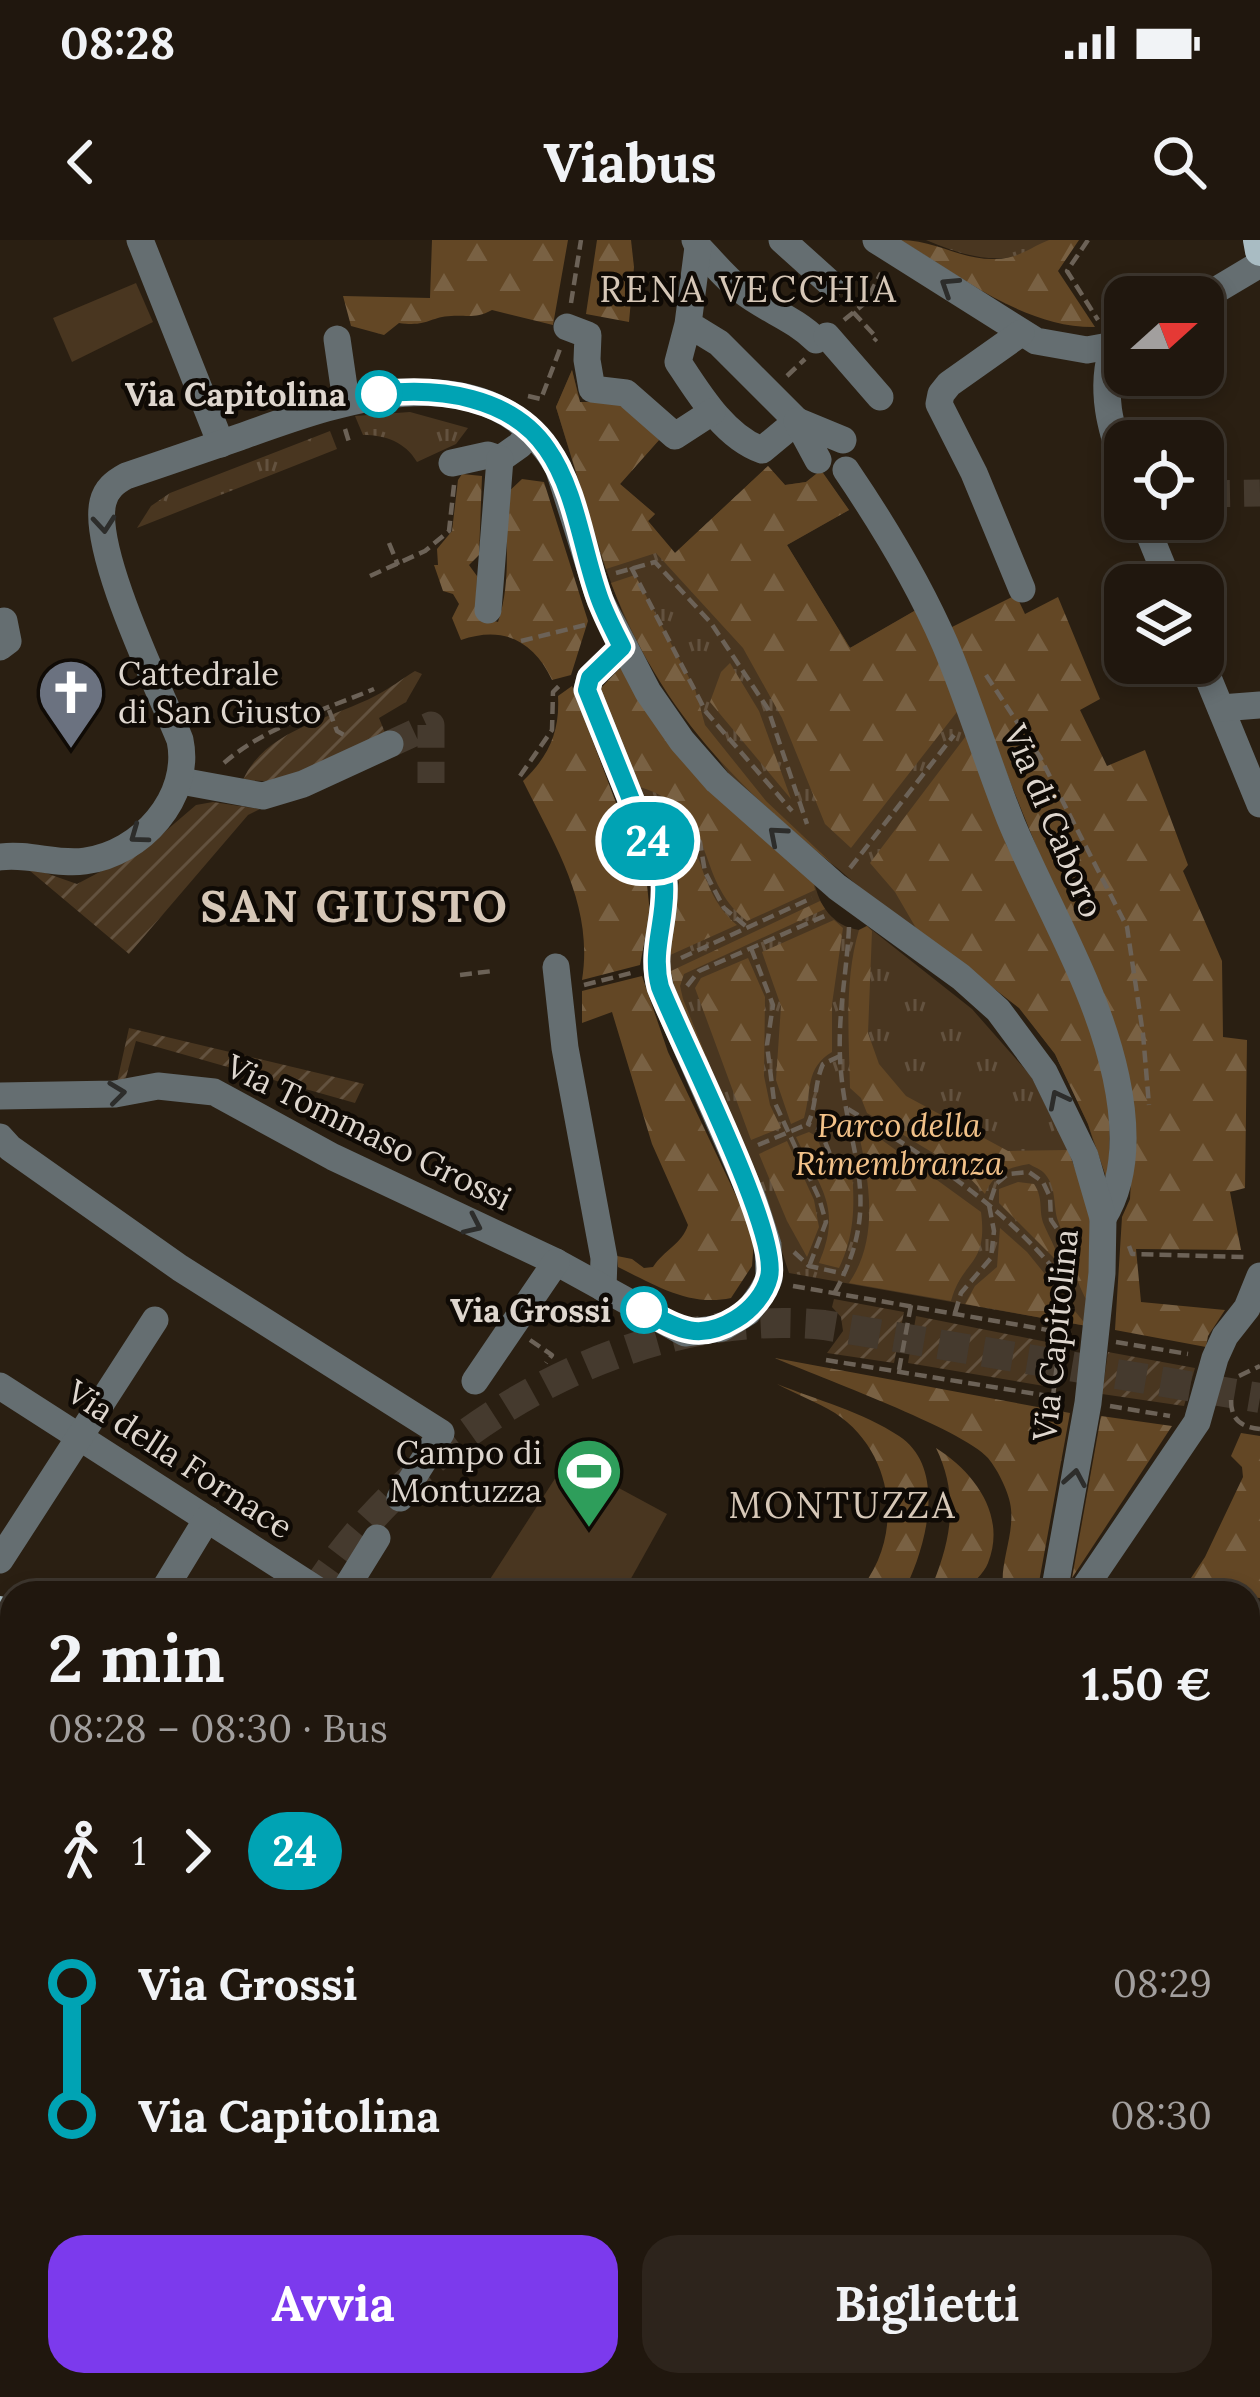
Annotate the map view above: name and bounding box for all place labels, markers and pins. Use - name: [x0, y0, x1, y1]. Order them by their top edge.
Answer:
- marker: Via Capitolina: [357, 372, 401, 416]
- place label: Via Capitolina: [125, 373, 346, 415]
- place label: Cattedrale di San Giusto: [118, 652, 322, 732]
- church icon: Cattedrale di San Giusto: [36, 657, 106, 751]
- marker: Via Grossi: [622, 1288, 666, 1332]
- place label: Via Grossi: [450, 1289, 611, 1331]
- place label: Campo di Montuzza: [390, 1431, 542, 1511]
- sports icon: Campo di Montuzza: [554, 1436, 624, 1530]

